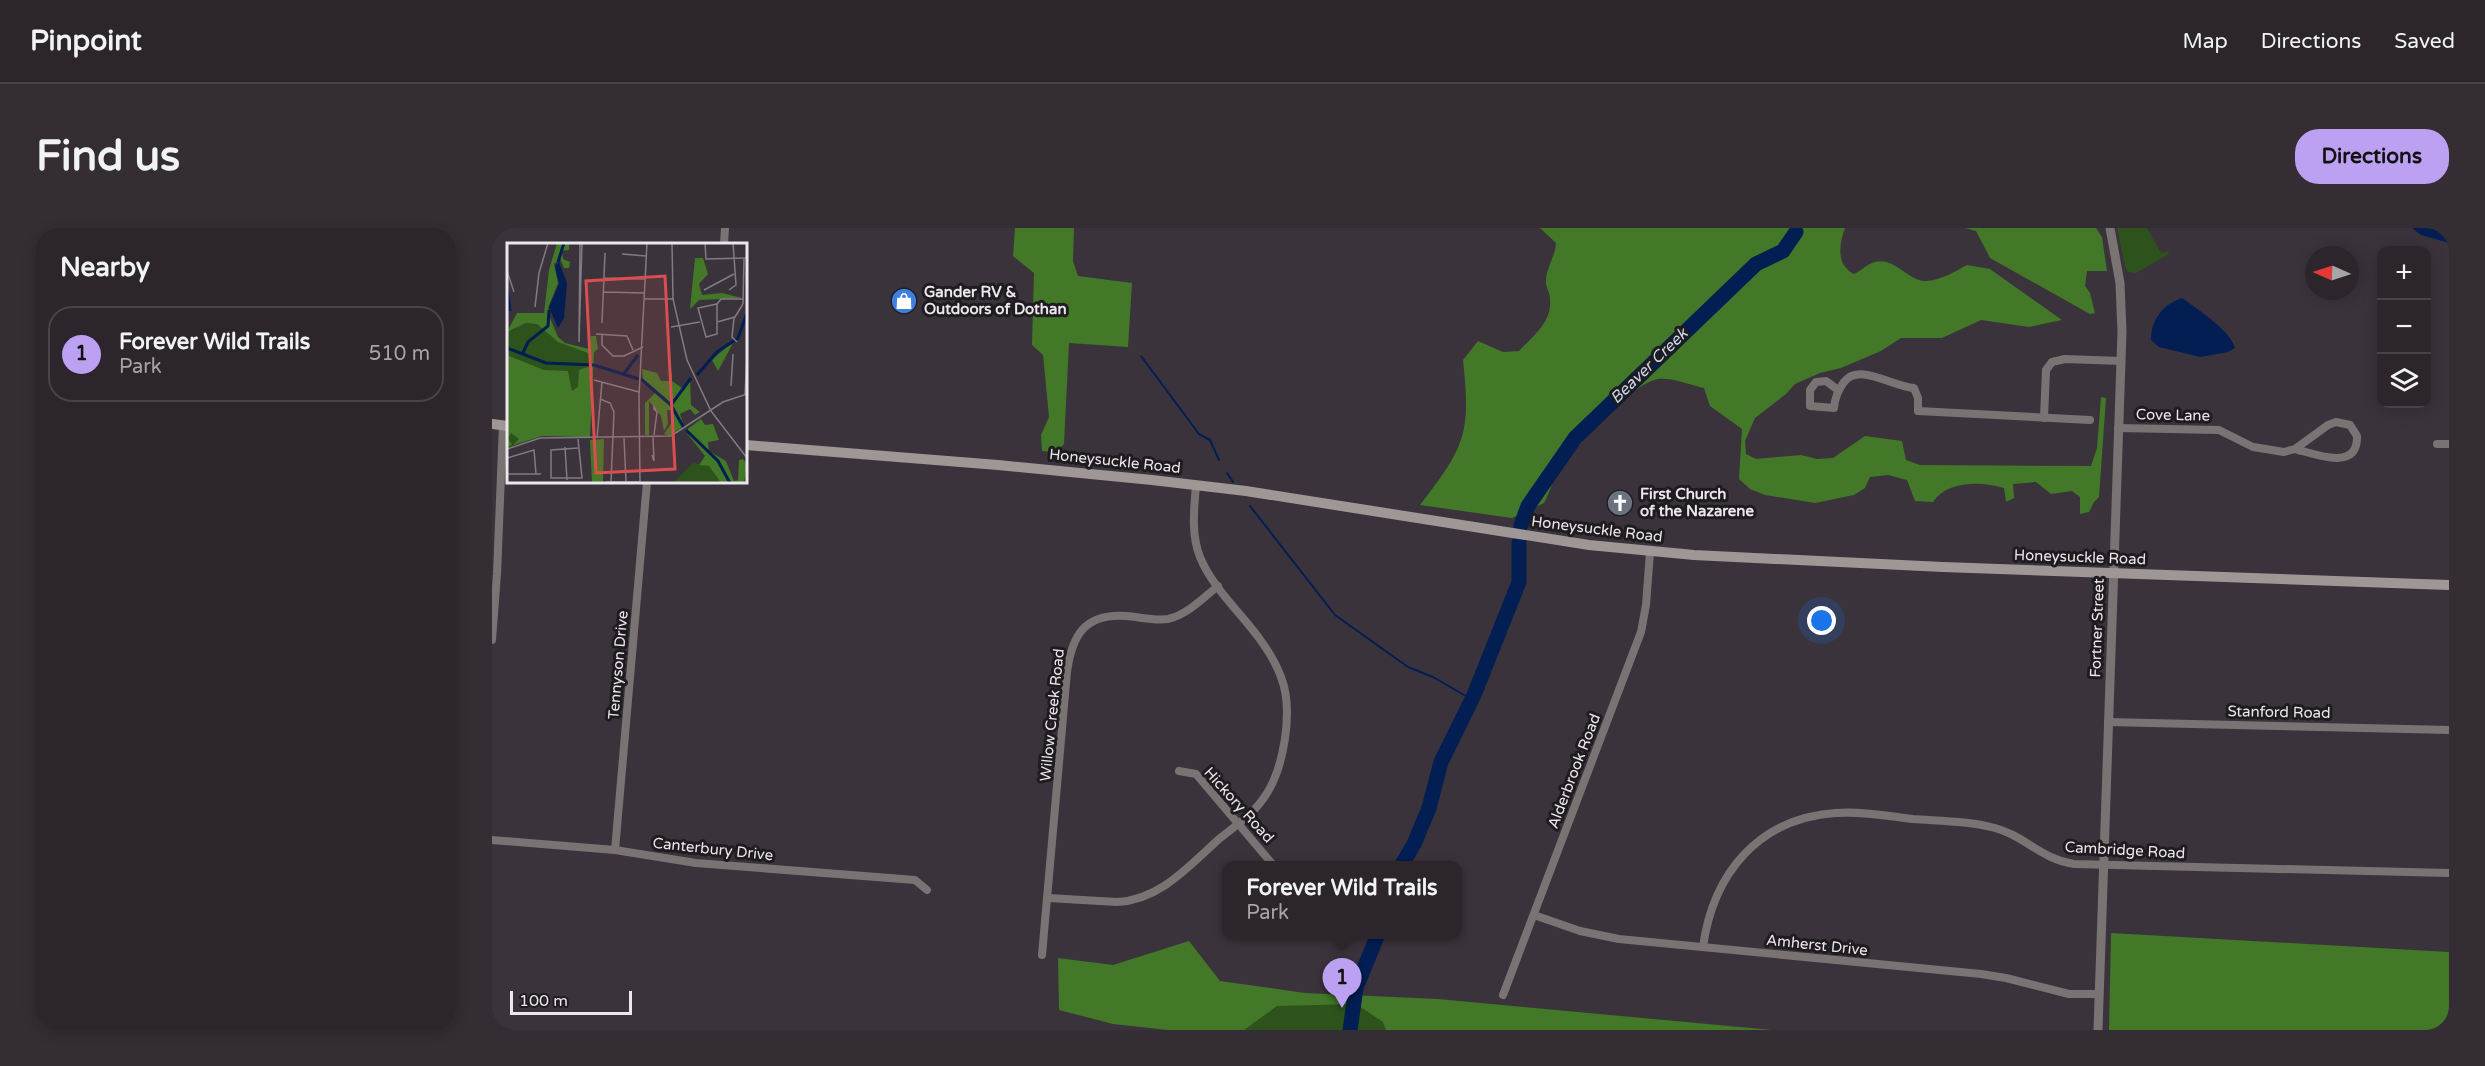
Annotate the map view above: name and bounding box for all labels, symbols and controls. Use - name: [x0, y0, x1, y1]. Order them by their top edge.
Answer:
- text: Pinpoint: [30, 24, 142, 58]
- text: Map: [2182, 29, 2228, 54]
- text: Directions: [2261, 29, 2361, 54]
- text: Saved: [2394, 29, 2455, 54]
- button: Directions: [2295, 129, 2449, 184]
- text: Find us: [36, 131, 180, 182]
- inset map: [507, 243, 747, 483]
- north arrow: [2305, 246, 2359, 300]
- map controls: [2377, 246, 2431, 408]
- button: +: [2377, 246, 2431, 300]
- text: Nearby: [60, 252, 150, 283]
- place label: Gander RV & Outdoors of Dothan: [924, 283, 1067, 318]
- shop icon: Gander RV & Outdoors of Dothan: [889, 286, 919, 316]
- button: −: [2377, 300, 2431, 354]
- water label: Beaver Creek: [1606, 323, 1693, 408]
- text: Forever Wild Trails: [119, 329, 310, 355]
- text: 1: [75, 342, 88, 366]
- text: 510 m: [369, 342, 430, 366]
- button: layers: [2377, 354, 2431, 408]
- text: Park: [119, 355, 162, 379]
- street label: Cove Lane: [2136, 405, 2210, 425]
- street label: Honeysuckle Road: [1048, 445, 1182, 477]
- place label: First Church of the Nazarene: [1640, 485, 1754, 520]
- church icon: First Church of the Nazarene: [1605, 488, 1635, 518]
- street label: Honeysuckle Road: [1530, 512, 1664, 546]
- street label: Honeysuckle Road: [2014, 546, 2146, 568]
- street label: Fortner Street: [2086, 578, 2108, 678]
- your location: [1807, 606, 1836, 635]
- street label: Tennyson Drive: [604, 610, 632, 720]
- street label: Willow Creek Road: [1036, 648, 1068, 782]
- street label: Stanford Road: [2227, 702, 2331, 722]
- street label: Alderbrook Road: [1544, 711, 1604, 831]
- street label: Hickory Road: [1200, 764, 1278, 846]
- street label: Canterbury Drive: [652, 834, 774, 864]
- street label: Cambridge Road: [2064, 838, 2186, 862]
- popup: [1222, 861, 1462, 939]
- text: Forever Wild Trails: [1246, 875, 1438, 901]
- text: Park: [1246, 901, 1289, 925]
- street label: Amherst Drive: [1765, 931, 1869, 959]
- pin: 1: [1322, 958, 1362, 1008]
- scale bar: [510, 988, 632, 1016]
- text: 100 m: [519, 991, 568, 1011]

